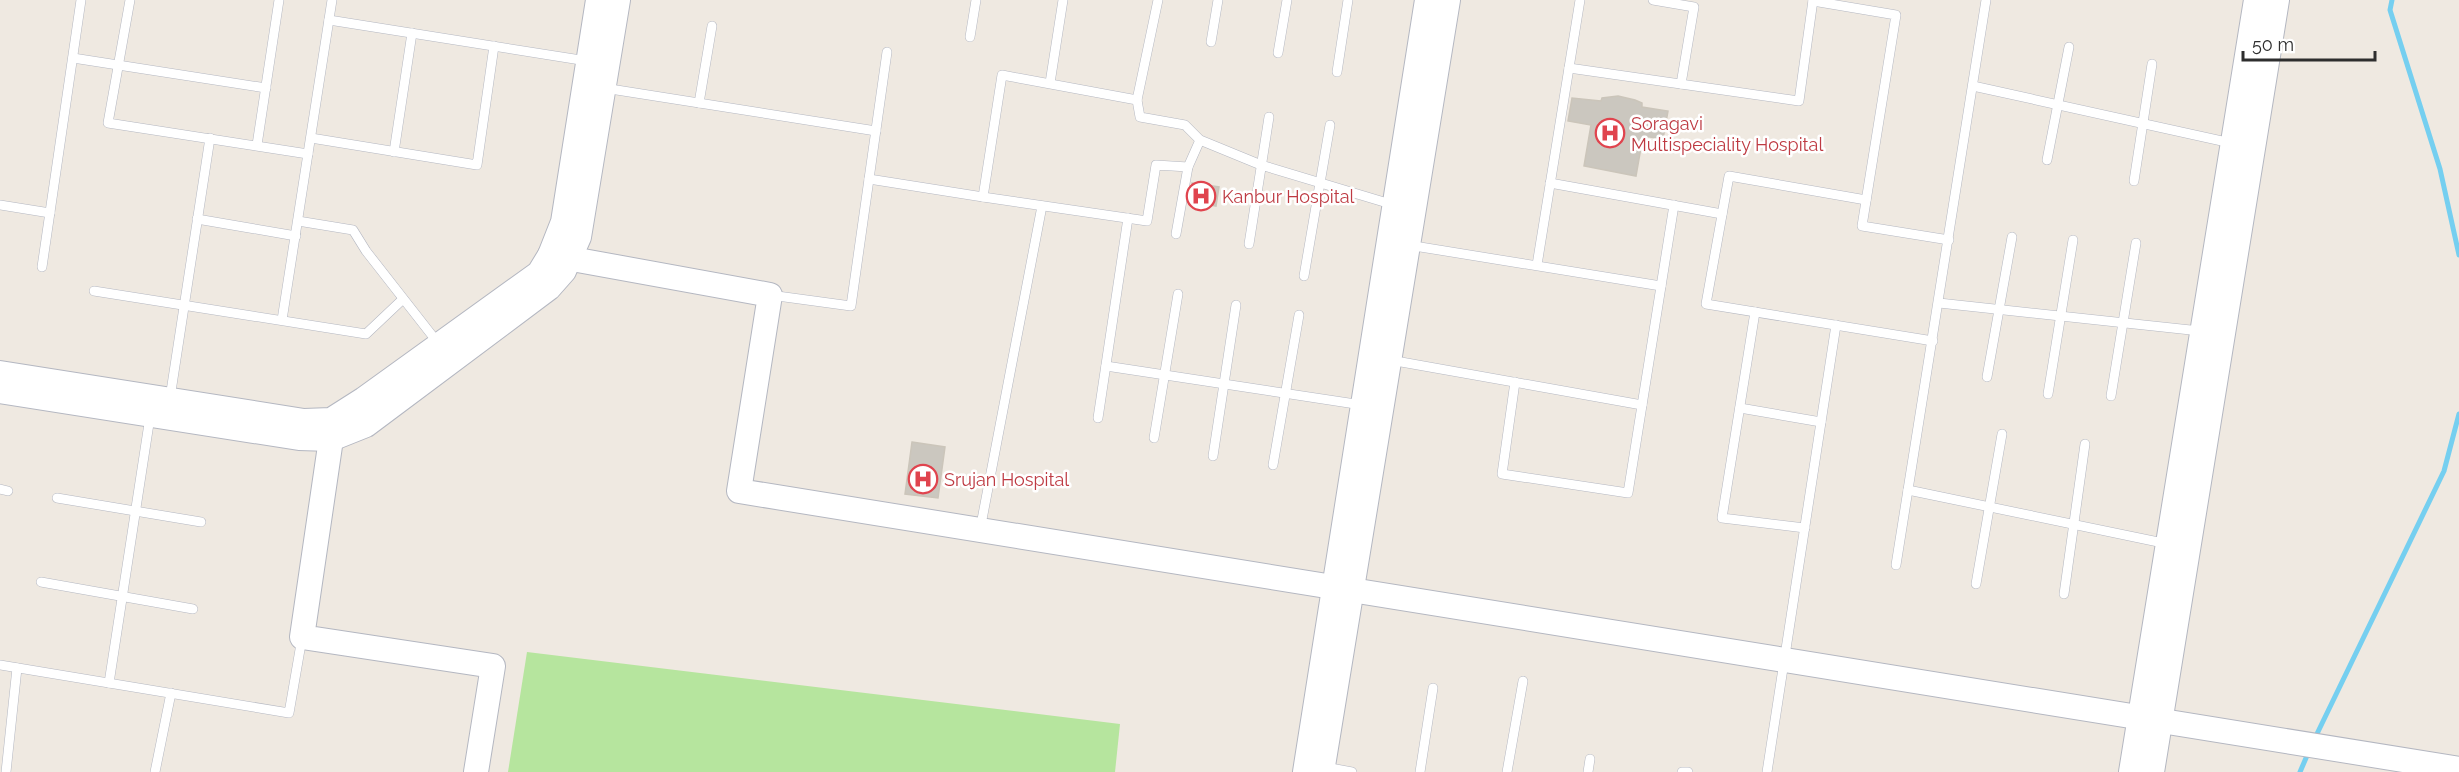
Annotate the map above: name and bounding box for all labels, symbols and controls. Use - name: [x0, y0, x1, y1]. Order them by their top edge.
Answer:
- scale bar: [2243, 24, 2375, 62]
- text: 50 m: [2252, 34, 2294, 55]
- place label: Soragavi Multispeciality Hospital: [1631, 113, 1823, 155]
- hospital icon: Soragavi Multispeciality Hospital: [1594, 117, 1626, 149]
- hospital icon: Kanbur Hospital: [1185, 180, 1217, 212]
- place label: Kanbur Hospital: [1222, 186, 1355, 207]
- hospital icon: Srujan Hospital: [907, 463, 939, 495]
- place label: Srujan Hospital: [944, 469, 1069, 490]

